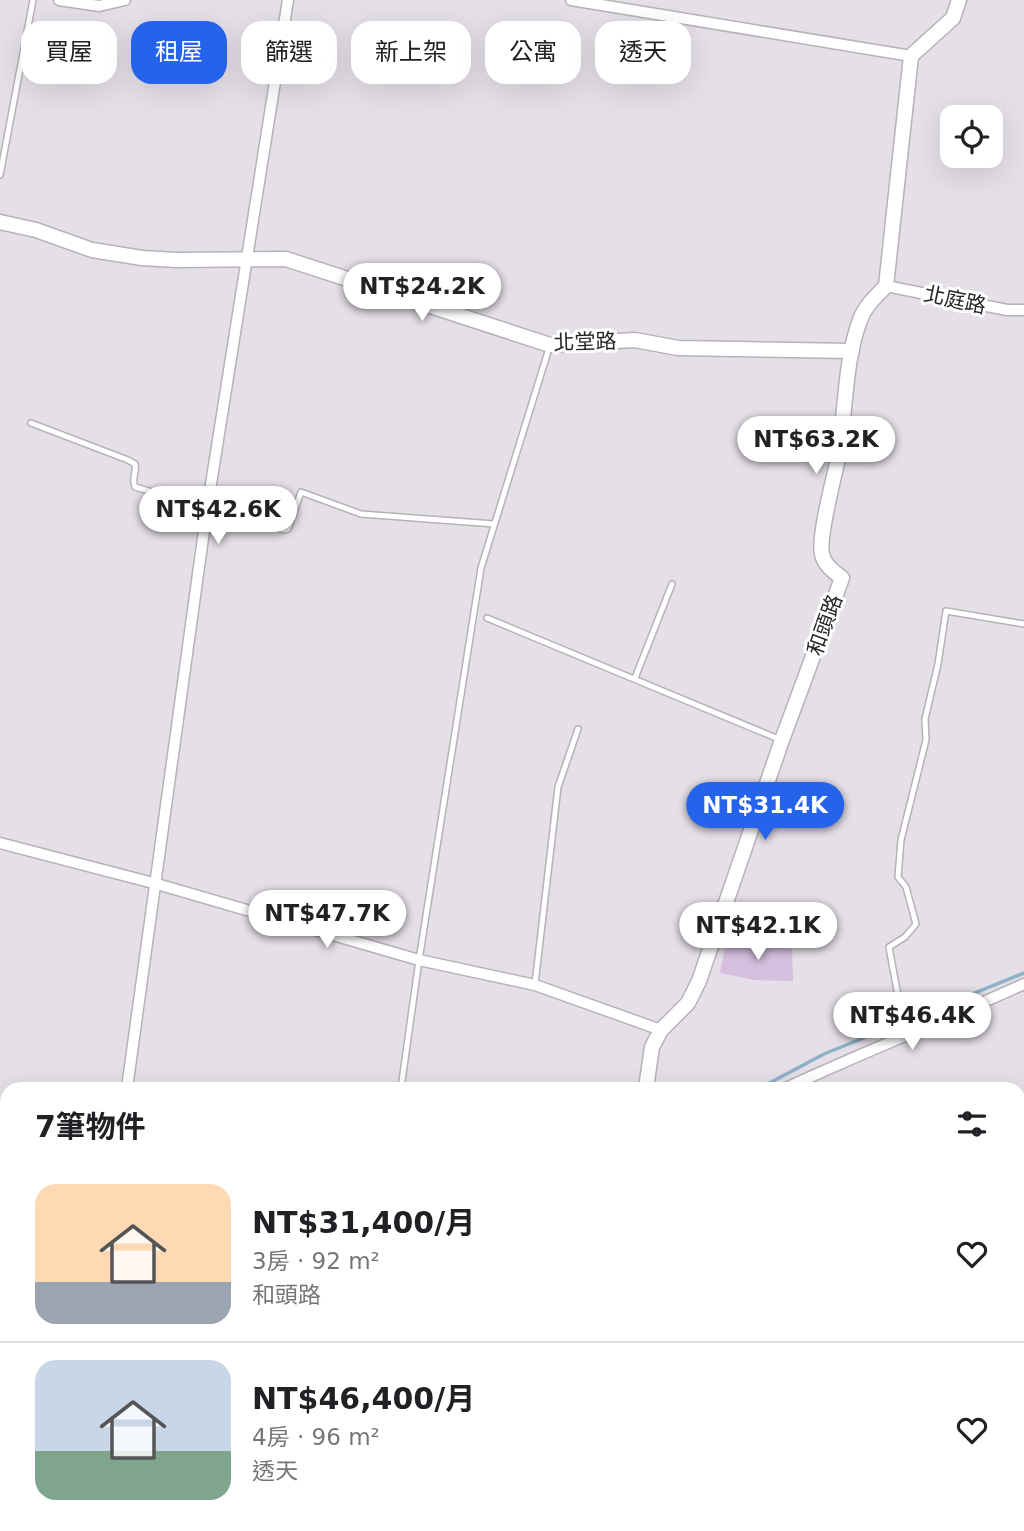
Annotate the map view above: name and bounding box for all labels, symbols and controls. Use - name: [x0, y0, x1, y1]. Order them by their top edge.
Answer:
- chip: 買屋: [21, 21, 117, 84]
- chip: 租屋: [131, 21, 227, 84]
- chip: 篩選: [241, 21, 337, 84]
- chip: 新上架: [351, 21, 471, 84]
- chip: 公寓: [485, 21, 581, 84]
- chip: 透天: [595, 21, 691, 84]
- map controls: [940, 105, 1003, 168]
- button: locate: [940, 105, 1003, 168]
- pin: NT$24.2K: [350, 264, 494, 323]
- text: NT$24.2K: [359, 273, 485, 299]
- street label: 北庭路: [922, 282, 988, 318]
- street label: 北堂路: [553, 329, 617, 355]
- pin: NT$63.2K: [744, 416, 888, 476]
- text: NT$63.2K: [753, 426, 879, 452]
- pin: NT$42.6K: [146, 486, 290, 546]
- text: NT$42.6K: [155, 496, 281, 522]
- street label: 和頭路: [803, 591, 847, 659]
- pin: NT$31.4K: [693, 782, 837, 842]
- text: NT$31.4K: [702, 792, 828, 818]
- pin: NT$47.7K: [255, 890, 399, 950]
- text: NT$47.7K: [264, 900, 390, 926]
- pin: NT$42.1K: [686, 902, 830, 962]
- text: NT$42.1K: [695, 912, 821, 938]
- pin: NT$46.4K: [840, 992, 984, 1052]
- text: NT$46.4K: [849, 1002, 975, 1028]
- icon: filters: [953, 1105, 991, 1143]
- text: 7筆物件: [35, 1109, 146, 1144]
- text: NT$31,400/月: [252, 1205, 475, 1240]
- icon: home: [91, 1212, 175, 1296]
- icon: heart: [953, 1235, 991, 1273]
- text: 3房 · 92 m²: [252, 1248, 380, 1274]
- text: 和頭路: [252, 1282, 321, 1308]
- text: NT$46,400/月: [252, 1381, 475, 1416]
- icon: home: [91, 1388, 175, 1472]
- icon: heart: [953, 1411, 991, 1449]
- text: 4房 · 96 m²: [252, 1424, 380, 1450]
- text: 透天: [252, 1458, 298, 1484]

